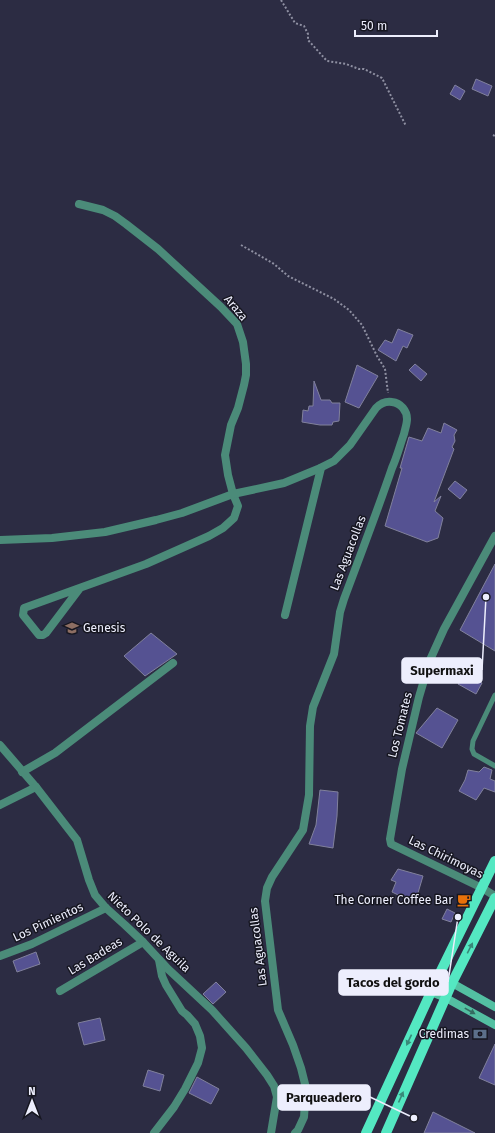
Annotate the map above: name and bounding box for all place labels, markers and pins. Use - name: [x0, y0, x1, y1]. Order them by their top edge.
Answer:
- school or university icon: Genesis: [64, 620, 80, 636]
- place label: Genesis: [83, 621, 126, 635]
- callout: Supermaxi: [402, 658, 482, 683]
- cafe icon: The Corner Coffee Bar: [456, 892, 472, 908]
- place label: The Corner Coffee Bar: [334, 893, 453, 907]
- callout: Tacos del gordo: [339, 970, 448, 995]
- bank icon: Credimas: [472, 1026, 488, 1042]
- place label: Credimas: [419, 1027, 469, 1041]
- callout: Parqueadero: [278, 1085, 370, 1110]

